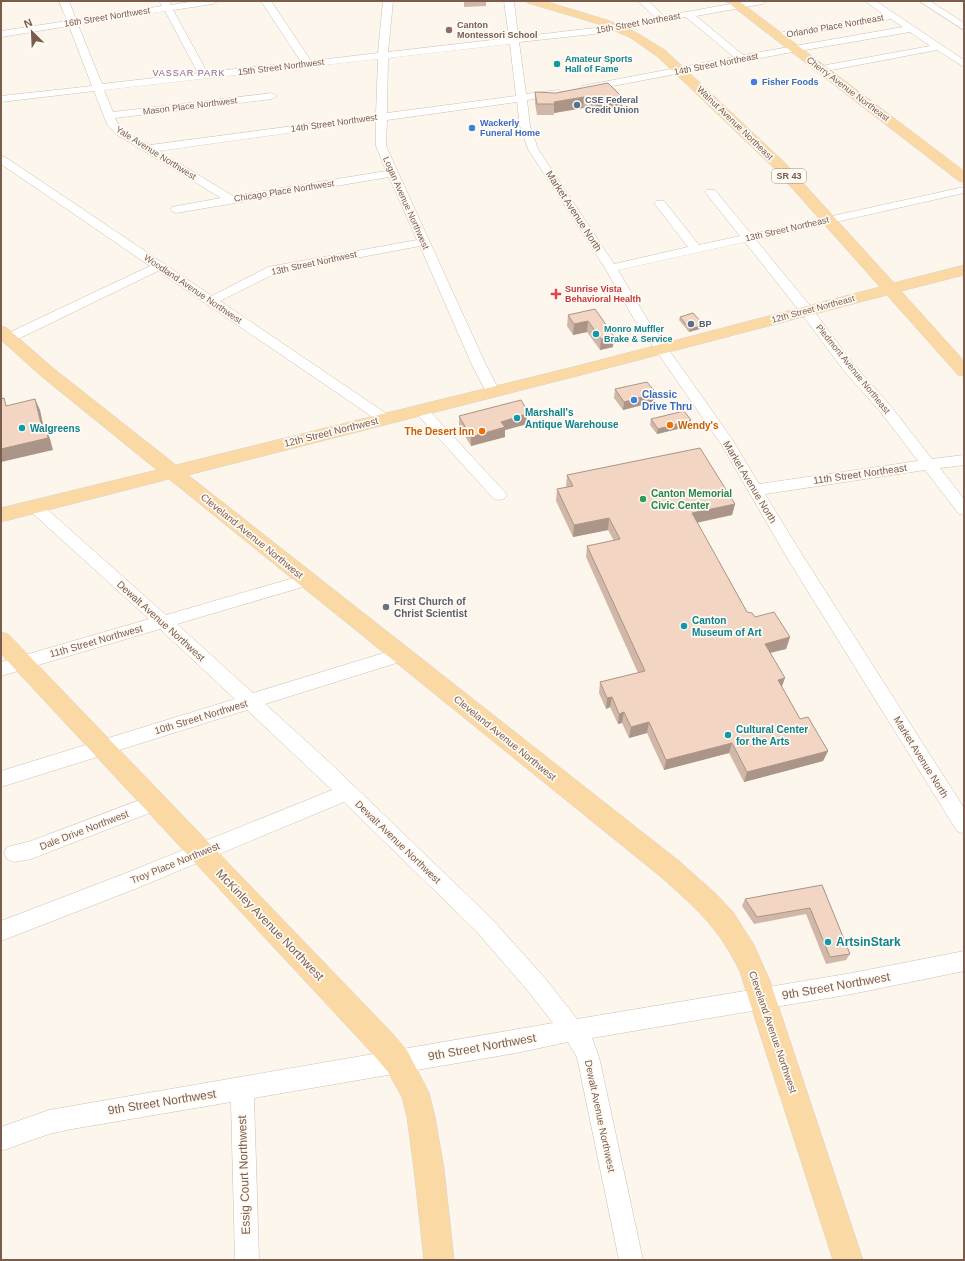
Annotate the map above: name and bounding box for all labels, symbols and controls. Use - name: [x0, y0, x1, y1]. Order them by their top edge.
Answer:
- street label: 16th Street Northwest: [63, 5, 151, 29]
- street label: 15th Street Northeast: [595, 11, 681, 35]
- north arrow: [12, 12, 52, 52]
- street label: Orlando Place Northeast: [786, 12, 885, 39]
- text: N: [22, 16, 34, 30]
- place label: Canton Montessori School: [457, 20, 538, 40]
- marker: Canton Montessori School: [444, 25, 454, 35]
- street label: 14th Street Northeast: [673, 51, 759, 77]
- place label: Amateur Sports Hall of Fame: [565, 54, 633, 74]
- street label: Cherry Avenue Northeast: [805, 55, 892, 124]
- street label: 15th Street Northwest: [237, 57, 325, 77]
- marker: Amateur Sports Hall of Fame: [552, 59, 562, 69]
- district label: VASSAR PARK: [152, 68, 226, 78]
- marker: Fisher Foods: [749, 77, 759, 87]
- place label: Fisher Foods: [762, 77, 819, 87]
- street label: Walnut Avenue Northeast: [695, 84, 775, 162]
- street label: Mason Place Northwest: [142, 95, 238, 117]
- place label: CSE Federal Credit Union: [585, 95, 639, 115]
- marker: CSE Federal Credit Union: [572, 100, 582, 110]
- street label: 14th Street Northwest: [290, 112, 378, 134]
- place label: Wackerly Funeral Home: [480, 118, 540, 138]
- marker: Wackerly Funeral Home: [467, 123, 477, 133]
- street label: Yale Avenue Northwest: [114, 124, 198, 182]
- street label: Logan Avenue Northwest: [381, 155, 431, 251]
- street label: Market Avenue North: [544, 169, 604, 253]
- road number: SR 43: [772, 169, 806, 183]
- street label: Chicago Place Northwest: [233, 178, 335, 204]
- street label: 13th Street Northeast: [744, 214, 830, 243]
- street label: 13th Street Northwest: [270, 249, 358, 277]
- street label: Woodland Avenue Northwest: [142, 252, 244, 326]
- place label: Sunrise Vista Behavioral Health: [565, 284, 641, 304]
- marker: Sunrise Vista Behavioral Health: [550, 288, 562, 300]
- street label: 12th Street Northeast: [770, 293, 856, 325]
- marker: BP: [686, 319, 696, 329]
- place label: BP: [699, 319, 712, 329]
- street label: Piedmont Avenue Northeast: [814, 322, 892, 416]
- place label: Monro Muffler Brake & Service: [604, 324, 673, 344]
- marker: Monro Muffler Brake & Service: [591, 329, 601, 339]
- place label: Classic Drive Thru: [642, 389, 692, 412]
- marker: Classic Drive Thru: [629, 395, 639, 405]
- place label: Marshall's Antique Warehouse: [525, 407, 619, 430]
- marker: Marshall's Antique Warehouse: [512, 413, 522, 423]
- street label: 12th Street Northwest: [283, 415, 379, 449]
- marker: Wendy's: [665, 420, 675, 430]
- place label: Wendy's: [678, 420, 719, 431]
- marker: Walgreens: [17, 423, 27, 433]
- place label: Walgreens: [30, 423, 81, 434]
- place label: The Desert Inn: [405, 426, 474, 437]
- marker: The Desert Inn: [477, 426, 487, 436]
- street label: Market Avenue North: [721, 439, 779, 525]
- street label: 11th Street Northeast: [813, 462, 908, 486]
- place label: Canton Memorial Civic Center: [651, 488, 732, 511]
- street label: Cleveland Avenue Northwest: [199, 491, 305, 581]
- marker: Canton Memorial Civic Center: [638, 494, 648, 504]
- street label: Dewalt Avenue Northwest: [115, 579, 207, 663]
- place label: First Church of Christ Scientist: [394, 596, 468, 619]
- marker: First Church of Christ Scientist: [381, 602, 391, 612]
- place label: Canton Museum of Art: [692, 615, 762, 638]
- marker: Canton Museum of Art: [679, 621, 689, 631]
- street label: 11th Street Northwest: [48, 622, 144, 660]
- street label: Cleveland Avenue Northwest: [452, 693, 558, 783]
- street label: 10th Street Northwest: [153, 698, 249, 736]
- street label: Market Avenue North: [891, 714, 951, 800]
- place label: Cultural Center for the Arts: [736, 724, 808, 747]
- marker: Cultural Center for the Arts: [723, 730, 733, 740]
- street label: Dewalt Avenue Northwest: [353, 798, 443, 886]
- street label: Dale Drive Northwest: [38, 808, 130, 852]
- street label: Troy Place Northwest: [129, 840, 221, 886]
- street label: McKinley Avenue Northwest: [213, 866, 327, 984]
- place label: ArtsinStark: [836, 935, 901, 949]
- marker: ArtsinStark: [823, 937, 833, 947]
- street label: 9th Street Northwest: [781, 969, 892, 1002]
- street label: Cleveland Avenue Northwest: [747, 970, 799, 1095]
- street label: 9th Street Northwest: [427, 1030, 538, 1063]
- street label: Dewalt Avenue Northwest: [583, 1059, 617, 1173]
- street label: 9th Street Northwest: [107, 1086, 218, 1117]
- street label: Essig Court Northwest: [235, 1114, 253, 1235]

